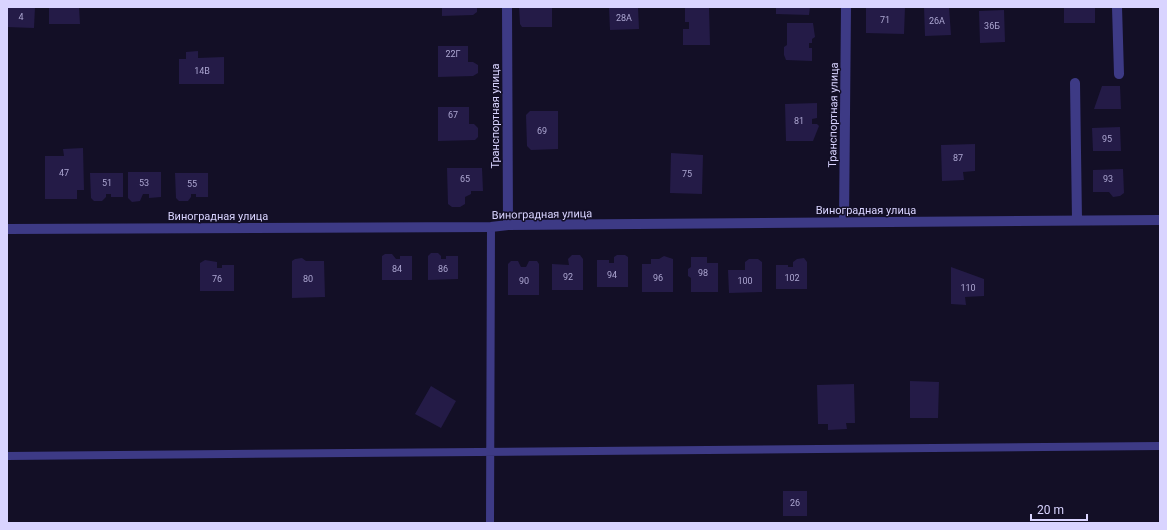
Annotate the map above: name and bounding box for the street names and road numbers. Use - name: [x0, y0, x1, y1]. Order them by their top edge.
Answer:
- street label: Транспортная улица: [826, 62, 841, 168]
- street label: Транспортная улица: [489, 63, 502, 169]
- street label: Виноградная улица: [816, 204, 916, 217]
- street label: Виноградная улица: [492, 207, 592, 222]
- street label: Виноградная улица: [168, 210, 268, 223]

